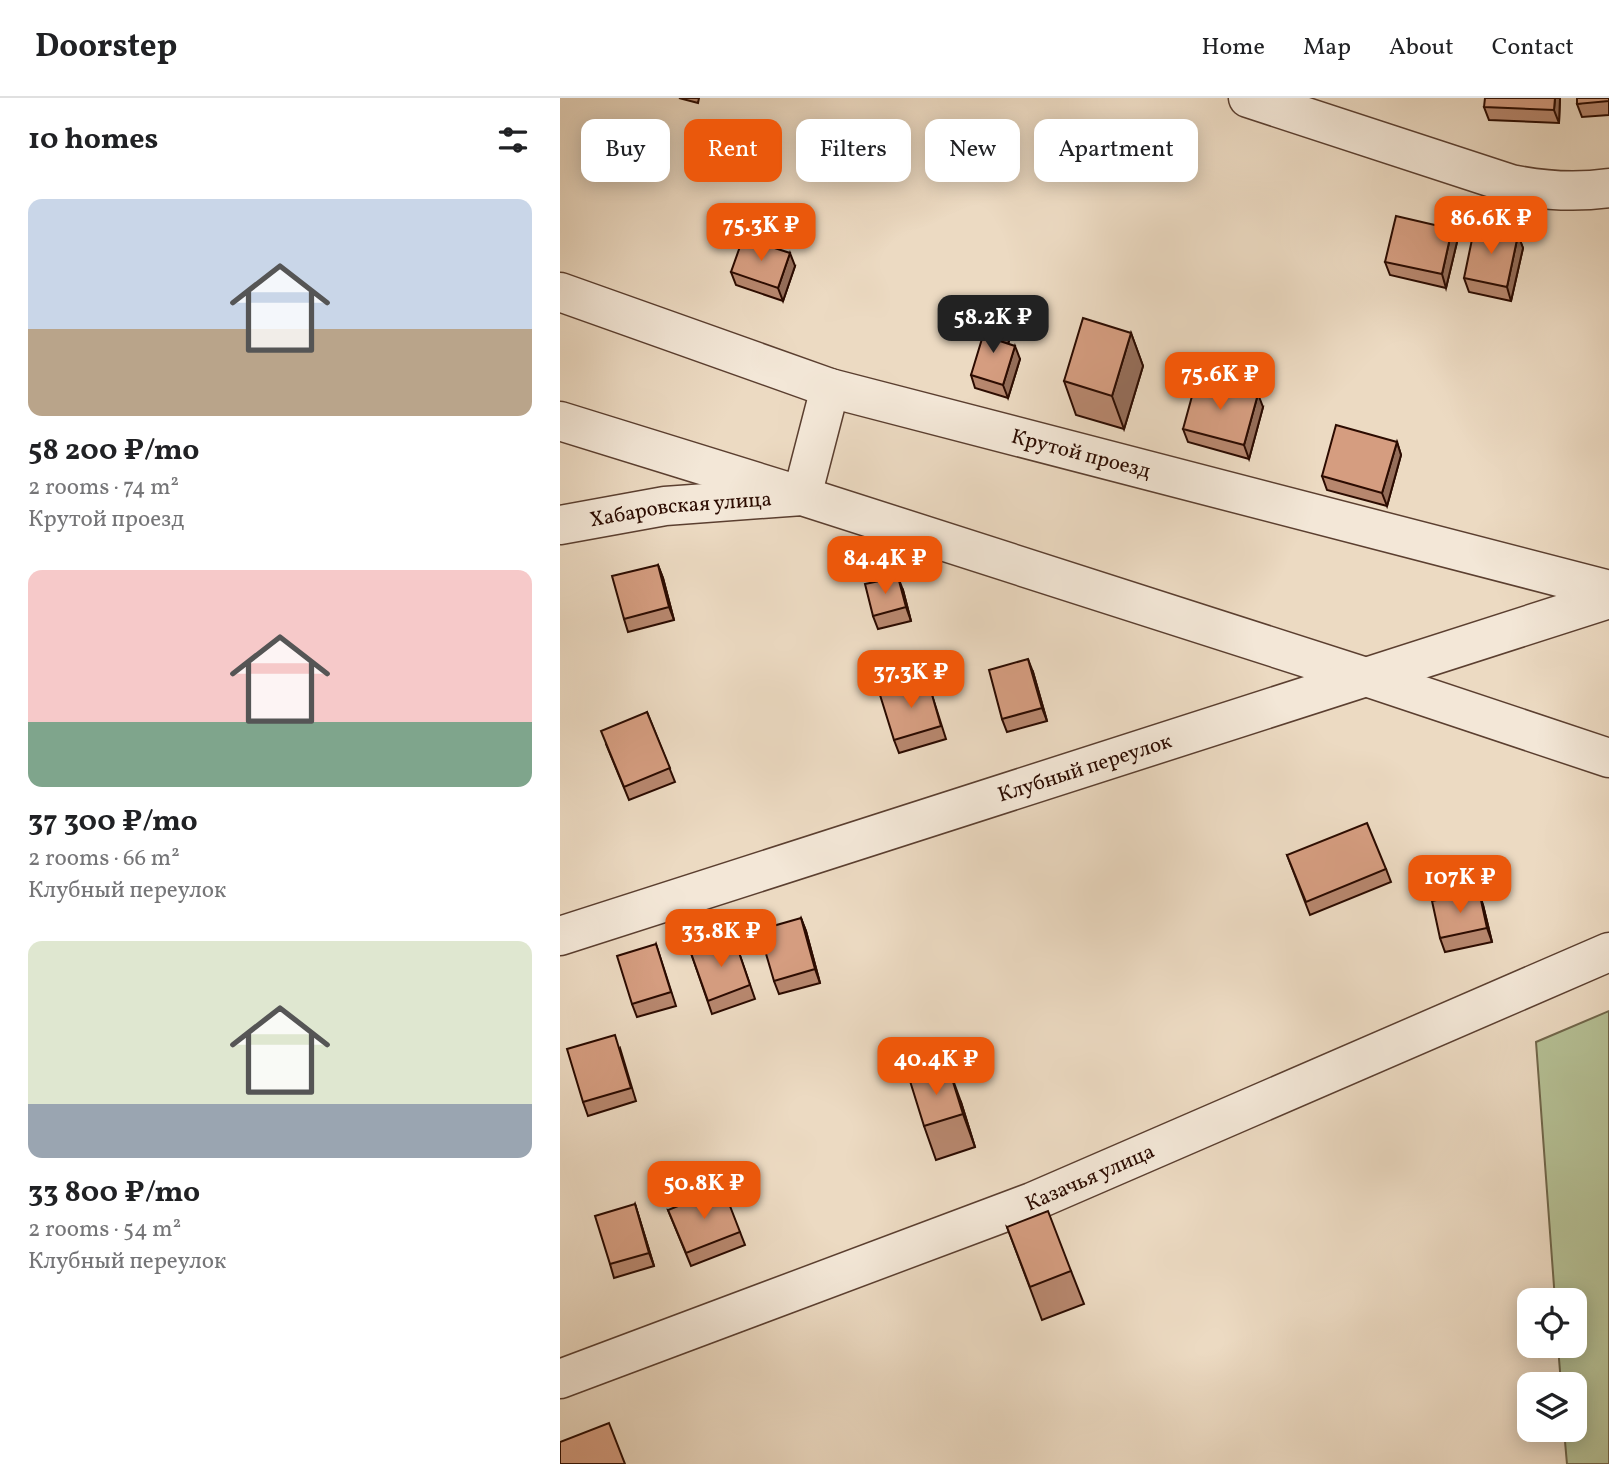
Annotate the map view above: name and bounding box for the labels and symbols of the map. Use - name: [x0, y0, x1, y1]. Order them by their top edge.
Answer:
- pin: 86.6K ₽: [1426, 197, 1556, 256]
- pin: 75.3K ₽: [696, 204, 826, 263]
- pin: 58.2K ₽: [928, 296, 1058, 355]
- pin: 75.6K ₽: [1155, 352, 1285, 412]
- street label: Крутой проезд: [1008, 423, 1154, 487]
- street label: Хабаровская улица: [587, 485, 773, 535]
- pin: 84.4K ₽: [820, 536, 950, 596]
- pin: 37.3K ₽: [846, 650, 976, 710]
- street label: Клубный переулок: [994, 727, 1176, 810]
- pin: 107K ₽: [1403, 856, 1517, 915]
- pin: 33.8K ₽: [656, 910, 786, 969]
- pin: 40.4K ₽: [871, 1038, 1001, 1097]
- street label: Казачья улица: [1021, 1138, 1160, 1219]
- pin: 50.8K ₽: [639, 1162, 769, 1221]

